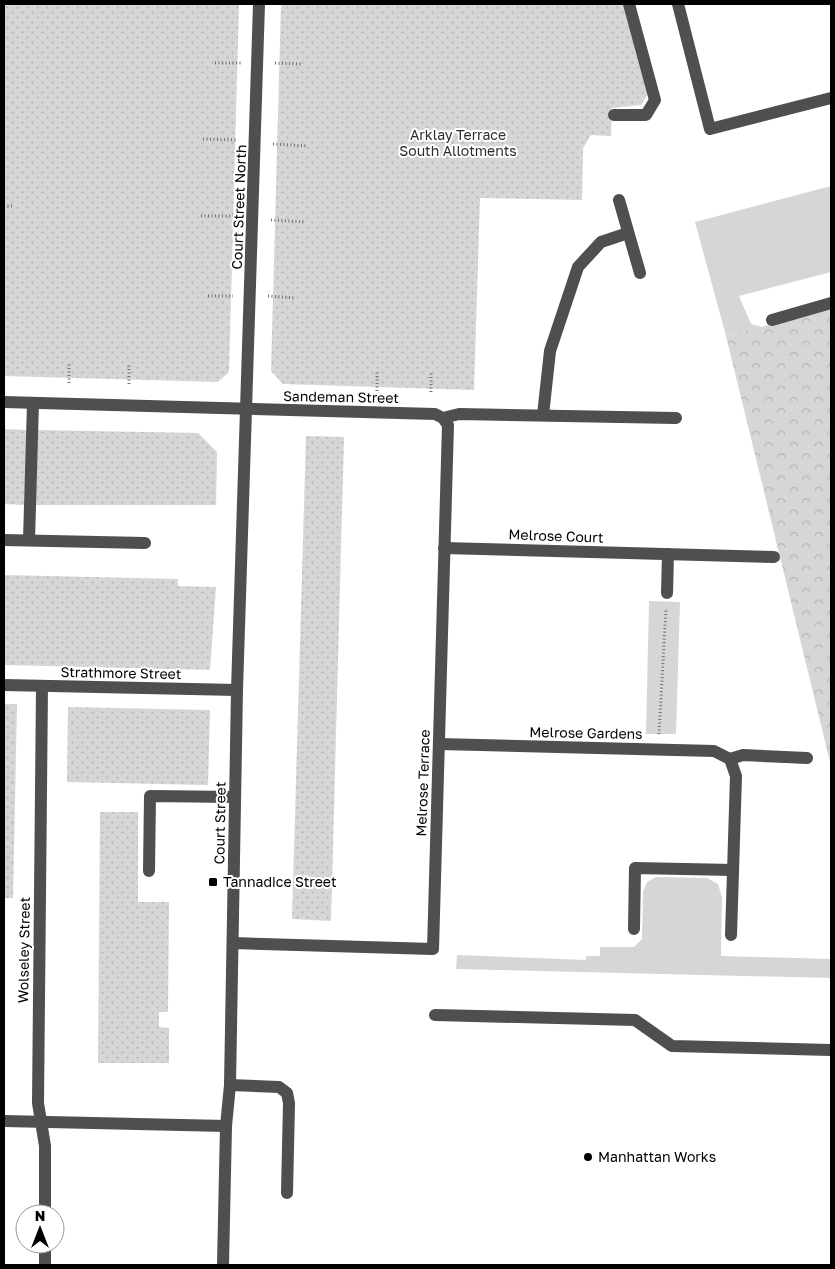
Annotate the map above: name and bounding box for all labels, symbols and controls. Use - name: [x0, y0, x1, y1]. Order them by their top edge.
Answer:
- park label: Arklay Terrace South Allotments: [399, 126, 517, 159]
- street label: Court Street North: [228, 144, 249, 270]
- street label: Sandeman Street: [283, 387, 399, 406]
- street label: Melrose Court: [508, 525, 604, 546]
- street label: Strathmore Street: [60, 663, 182, 682]
- street label: Melrose Gardens: [529, 723, 643, 742]
- street label: Melrose Terrace: [412, 729, 433, 837]
- street label: Court Street: [210, 782, 229, 864]
- place label: Tannadice Street: [223, 873, 337, 890]
- marker: Tannadice Street: [207, 876, 219, 888]
- street label: Wolseley Street: [14, 897, 33, 1003]
- place label: Manhattan Works: [598, 1148, 716, 1165]
- marker: Manhattan Works: [582, 1151, 594, 1163]
- north arrow: [15, 1204, 65, 1254]
- text: N: [35, 1207, 45, 1224]

